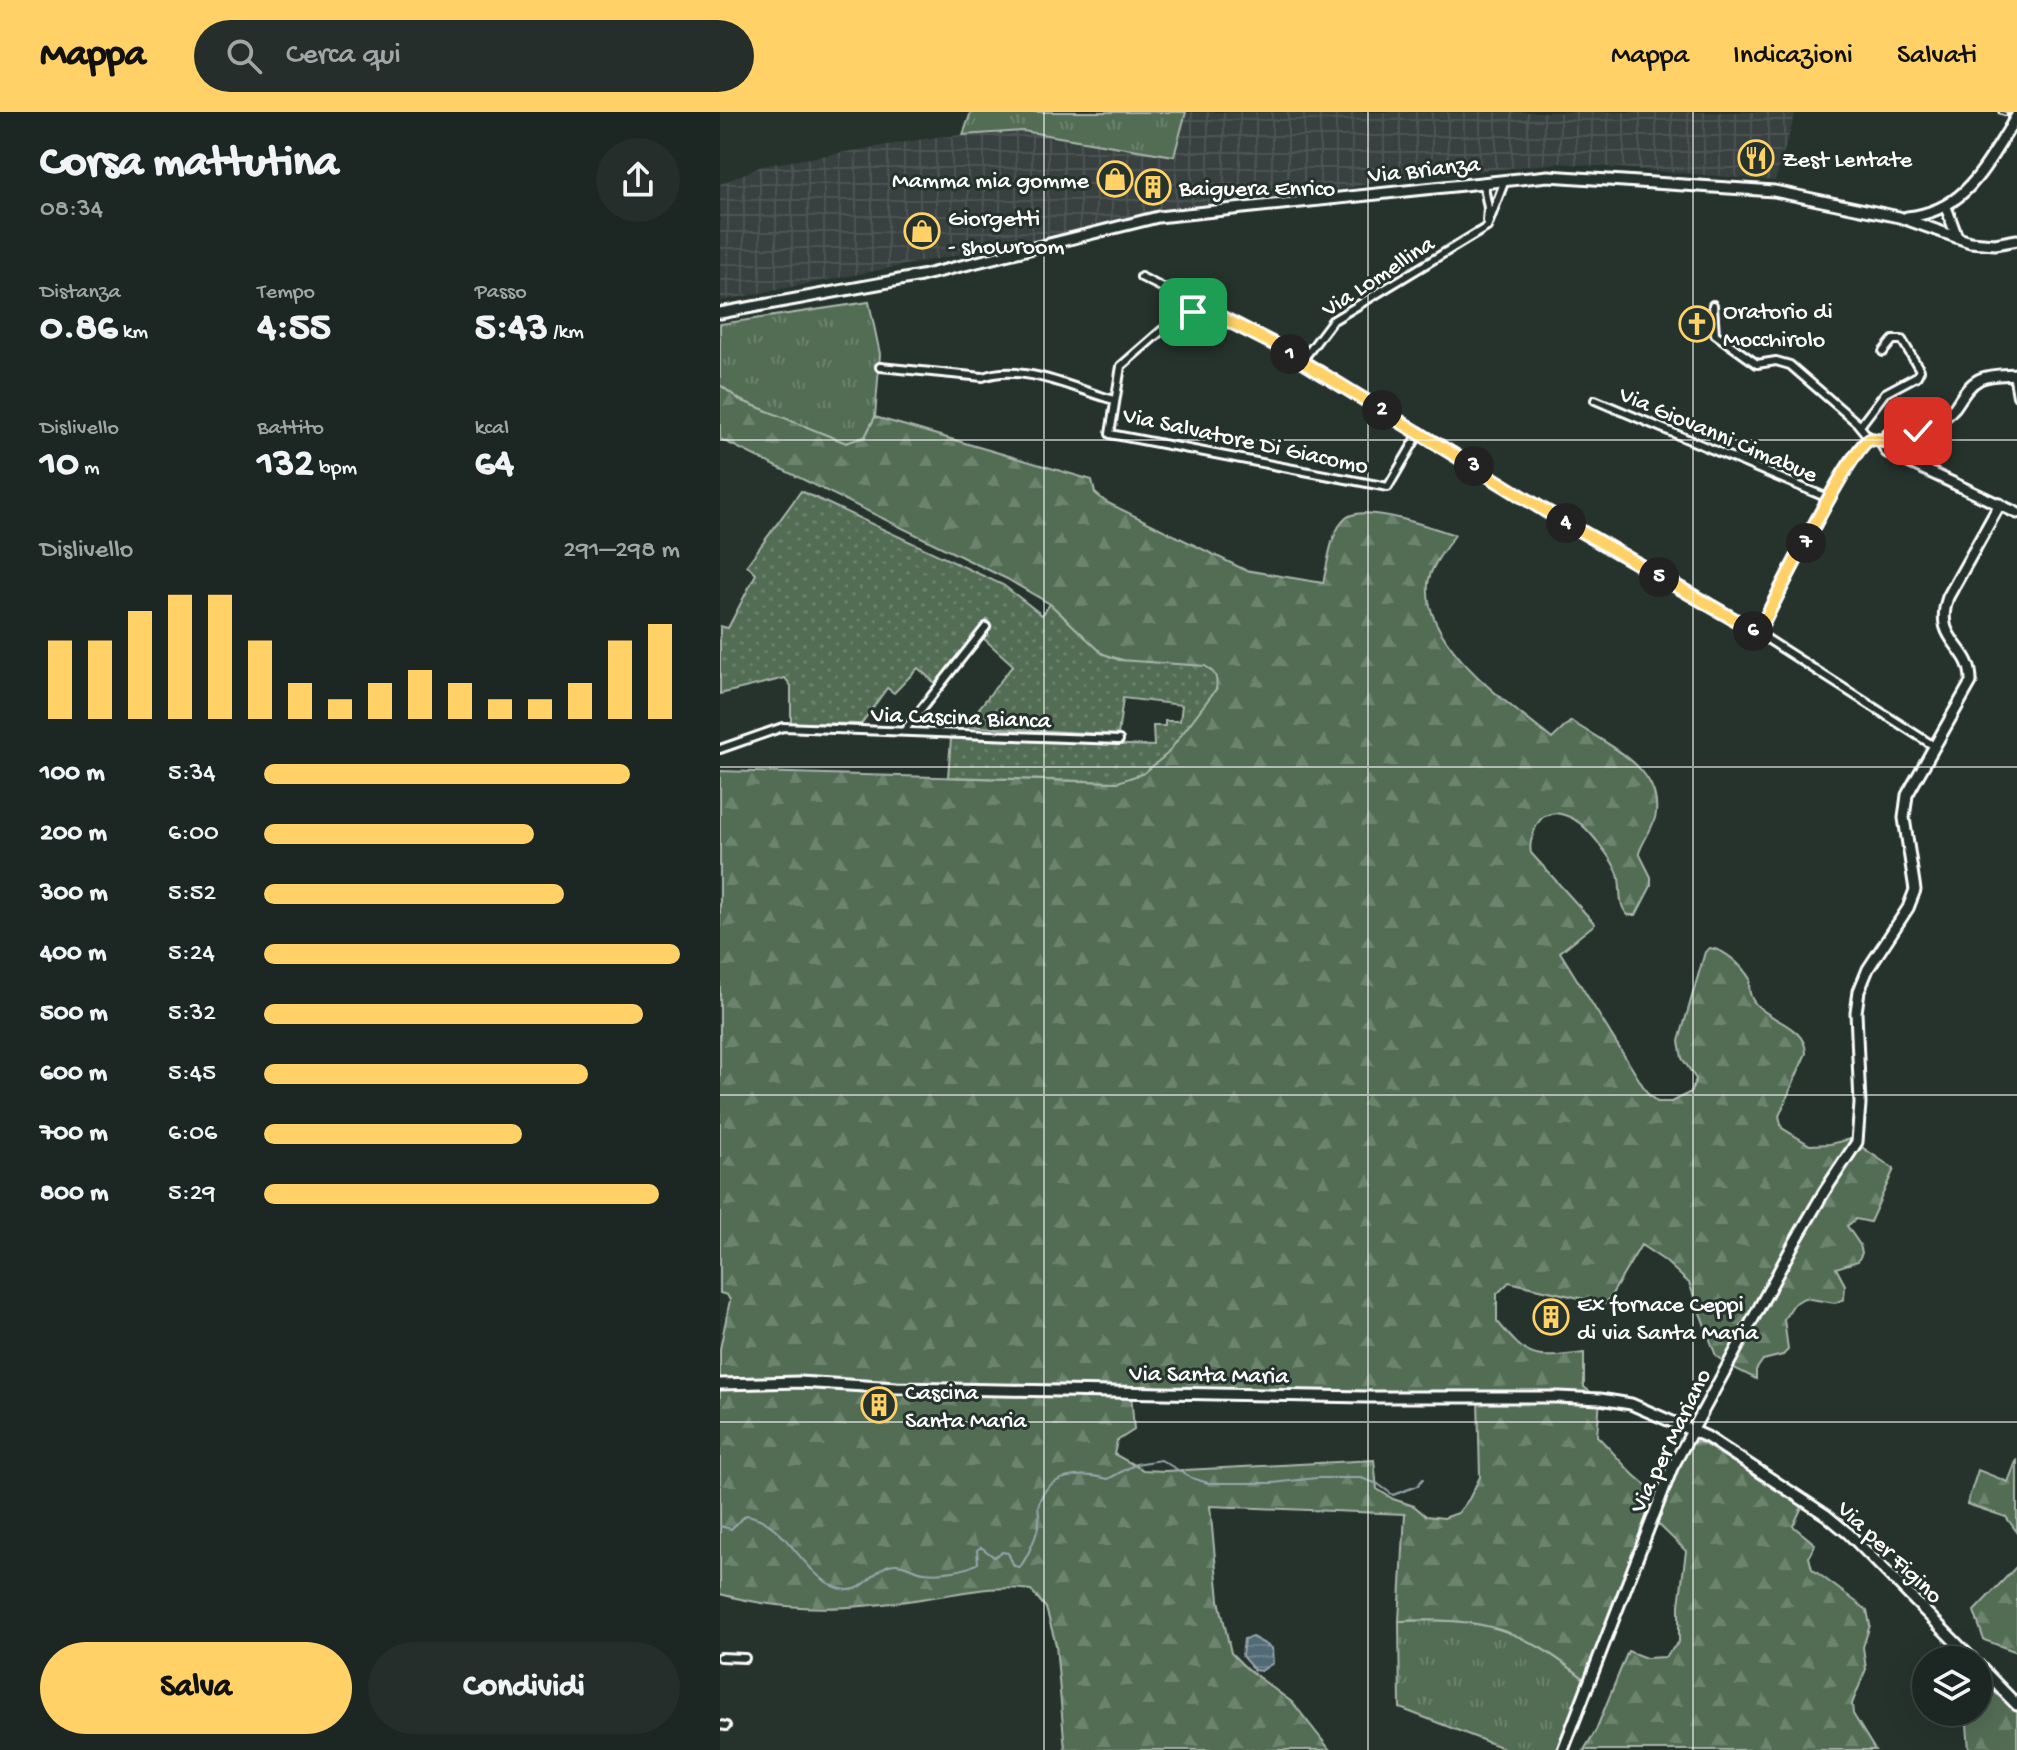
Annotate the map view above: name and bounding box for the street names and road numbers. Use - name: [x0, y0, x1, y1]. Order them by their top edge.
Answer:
- street label: Via Brianza: [1366, 151, 1482, 192]
- street label: Via Lomellina: [1316, 230, 1441, 326]
- street label: Via Giovanni Cimabue: [1613, 381, 1822, 491]
- street label: Via Salvatore Di Giacomo: [1119, 402, 1371, 483]
- street label: Via Cascina Bianca: [869, 702, 1052, 737]
- street label: Via Santa Maria: [1128, 1361, 1289, 1392]
- street label: Via per Mariano: [1624, 1365, 1720, 1519]
- street label: Via per Figino: [1829, 1495, 1948, 1611]

